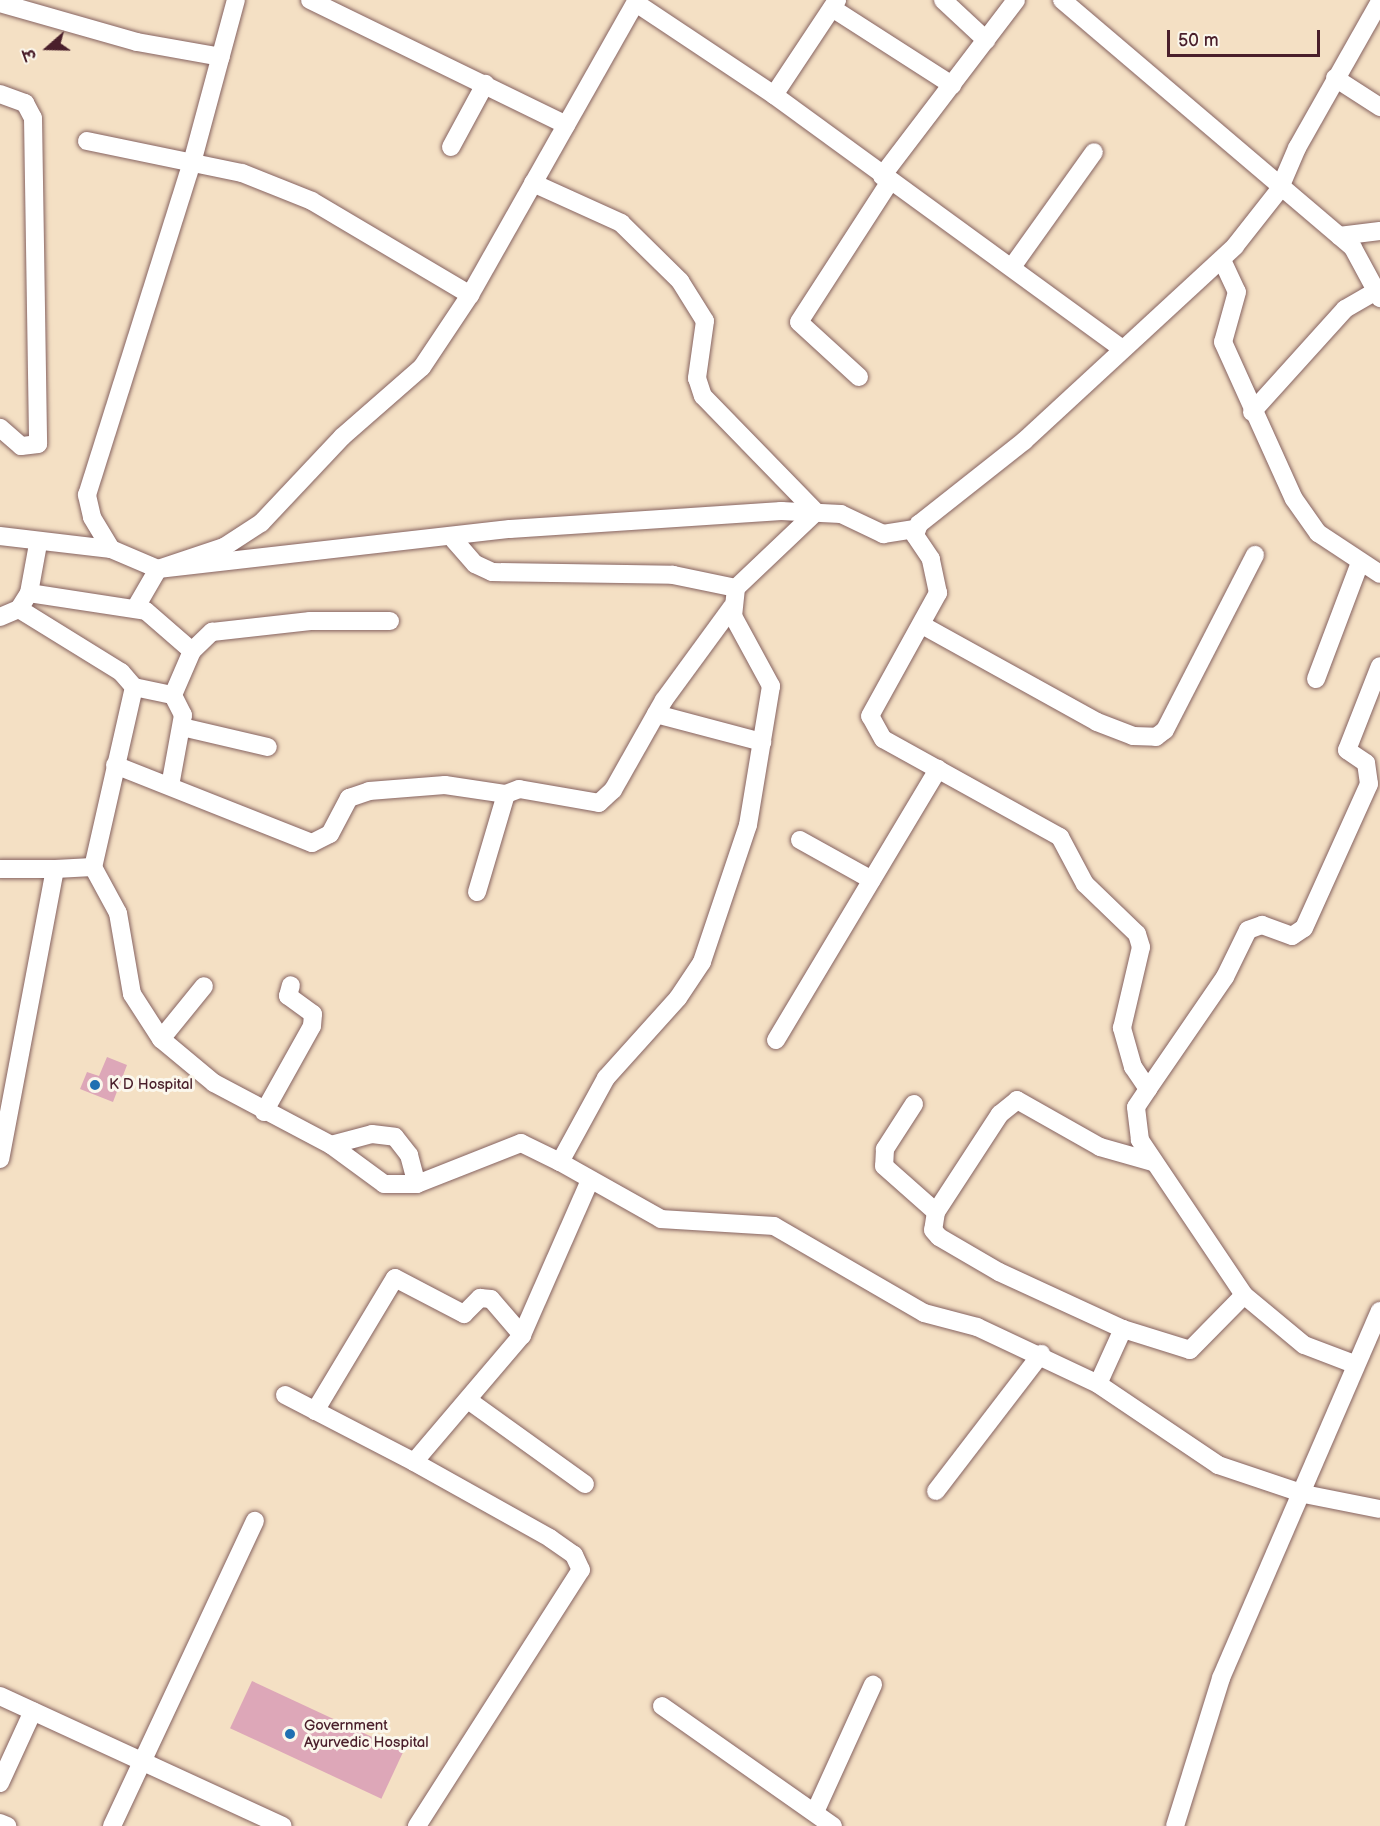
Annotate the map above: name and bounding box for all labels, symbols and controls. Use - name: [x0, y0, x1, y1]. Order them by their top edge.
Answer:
- north arrow: [18, 18, 78, 78]
- scale bar: [1170, 18, 1323, 56]
- text: 50 m: [1178, 30, 1219, 51]
- text: उ: [20, 46, 41, 63]
- marker: K D Hospital: [86, 1076, 104, 1094]
- place label: K D Hospital: [109, 1076, 193, 1094]
- place label: Government Ayurvedic Hospital: [304, 1716, 429, 1751]
- marker: Government Ayurvedic Hospital: [281, 1725, 299, 1743]

